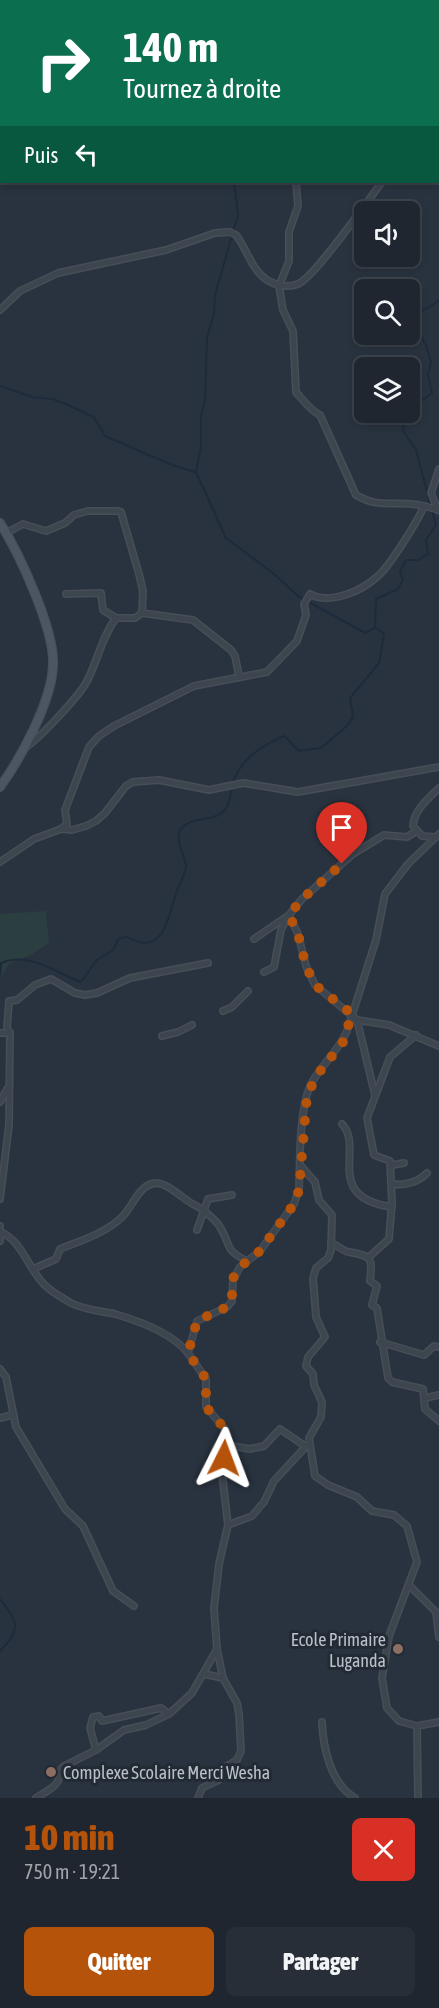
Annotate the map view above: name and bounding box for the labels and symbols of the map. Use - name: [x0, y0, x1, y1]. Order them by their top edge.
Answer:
- pin: [316, 802, 367, 864]
- position arrow: [192, 1426, 256, 1490]
- place label: Ecole Primaire Luganda: [291, 1629, 386, 1671]
- marker: Ecole Primaire Luganda: [391, 1642, 405, 1656]
- place label: Complexe Scolaire Merci Wesha: [63, 1762, 270, 1783]
- marker: Complexe Scolaire Merci Wesha: [44, 1765, 58, 1779]

